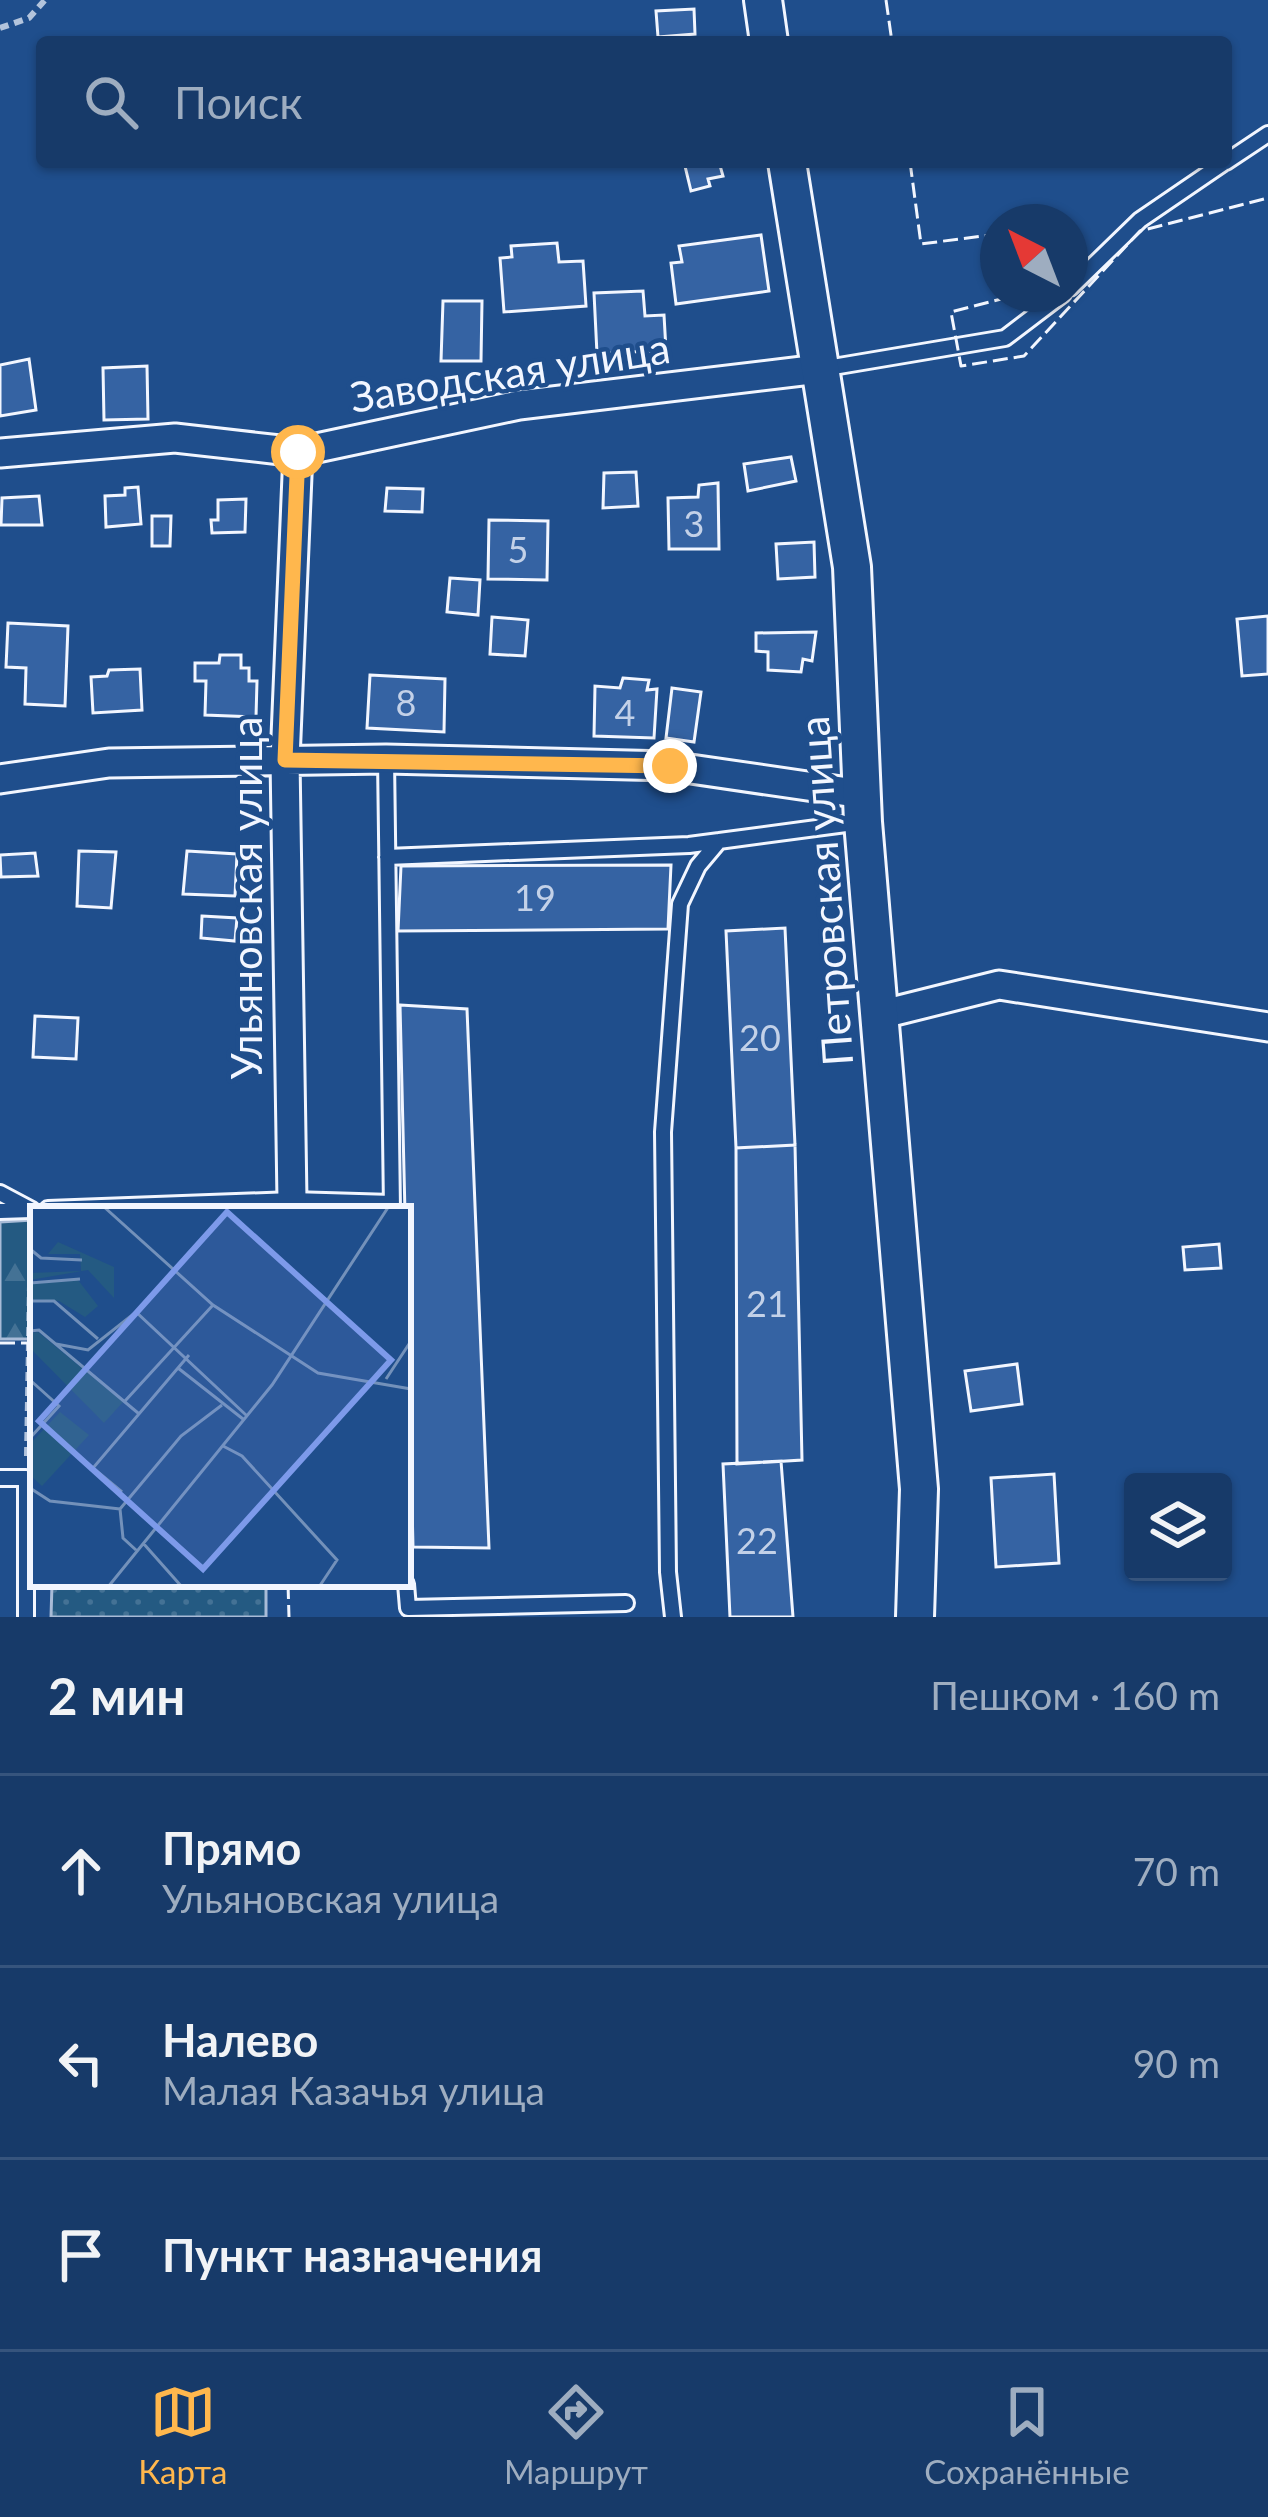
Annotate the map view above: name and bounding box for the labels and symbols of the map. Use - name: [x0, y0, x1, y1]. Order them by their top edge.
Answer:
- north arrow: [980, 204, 1088, 312]
- street label: Заводская улица: [346, 322, 673, 422]
- route start: [271, 425, 325, 479]
- house number: 3: [684, 501, 704, 545]
- house number: 5: [508, 527, 528, 571]
- house number: 8: [396, 680, 416, 724]
- house number: 4: [615, 690, 635, 734]
- street label: Петровская улица: [788, 715, 862, 1068]
- street label: Ульяновская улица: [221, 717, 271, 1079]
- route end: [643, 739, 697, 793]
- house number: 19: [514, 875, 556, 919]
- house number: 20: [739, 1015, 781, 1059]
- inset map: [30, 1206, 411, 1587]
- house number: 21: [746, 1281, 788, 1325]
- house number: 22: [736, 1518, 778, 1562]

